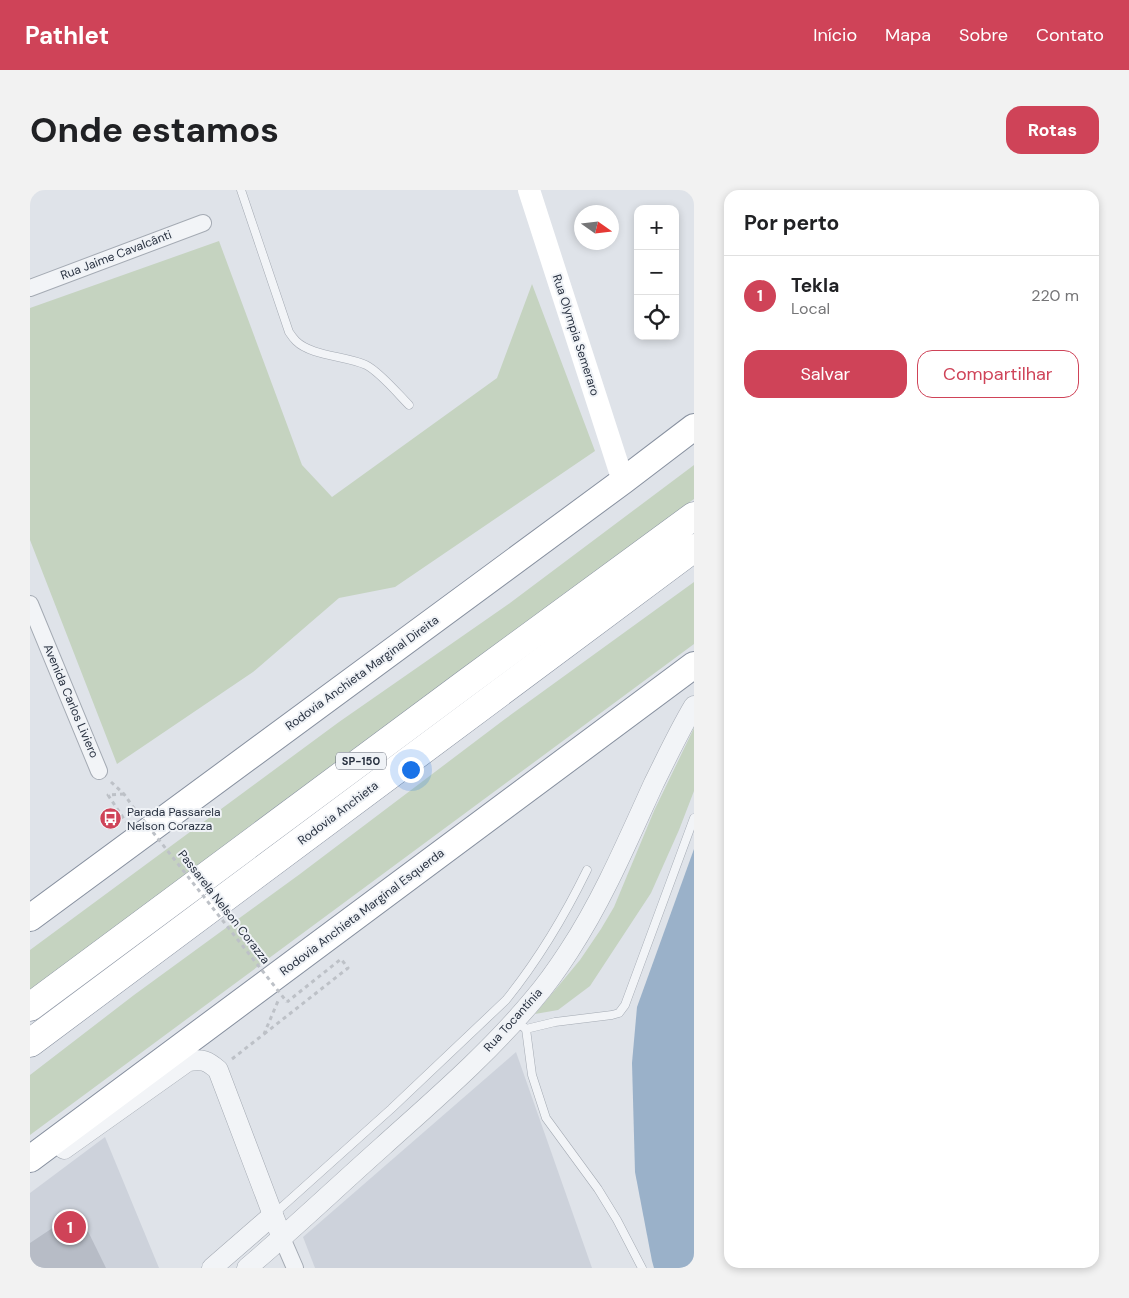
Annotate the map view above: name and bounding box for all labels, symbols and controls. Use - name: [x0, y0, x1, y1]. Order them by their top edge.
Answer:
- text: Pathlet: [25, 20, 109, 51]
- text: Início: [813, 23, 857, 47]
- text: Mapa: [885, 23, 931, 47]
- text: Sobre: [959, 23, 1008, 47]
- text: Contato: [1036, 23, 1104, 47]
- button: Rotas: [1006, 106, 1099, 154]
- text: Onde estamos: [30, 107, 279, 153]
- north arrow: [574, 205, 619, 250]
- map controls: [634, 205, 679, 340]
- button: +: [634, 205, 679, 250]
- text: Por perto: [744, 209, 839, 237]
- street label: Rua Jaime Cavalcânti: [58, 226, 174, 284]
- button: −: [634, 250, 679, 295]
- street label: Rua Olympia Semeraro: [549, 272, 603, 398]
- text: Tekla: [791, 273, 839, 298]
- text: 1: [757, 285, 763, 306]
- text: 220 m: [1031, 285, 1079, 306]
- button: locate: [634, 295, 679, 340]
- text: Local: [791, 298, 830, 319]
- button: Salvar: [744, 350, 907, 398]
- button: Compartilhar: [917, 350, 1079, 398]
- street label: Rodovia Anchieta Marginal Direita: [282, 612, 442, 734]
- street label: Avenida Carlos Liviero: [40, 642, 102, 760]
- road number: SP-150: [336, 752, 386, 770]
- your location: [398, 757, 424, 783]
- street label: Rodovia Anchieta: [295, 778, 381, 848]
- place label: Parada Passarela Nelson Corazza: [127, 804, 220, 834]
- bus stop icon: Parada Passarela Nelson Corazza: [99, 807, 123, 831]
- street label: Rodovia Anchieta Marginal Esquerda: [277, 845, 447, 979]
- street label: Passarela Nelson Corazza: [174, 847, 274, 967]
- street label: Rua Tocantínia: [480, 985, 546, 1055]
- pin: 1: [54, 1208, 86, 1246]

